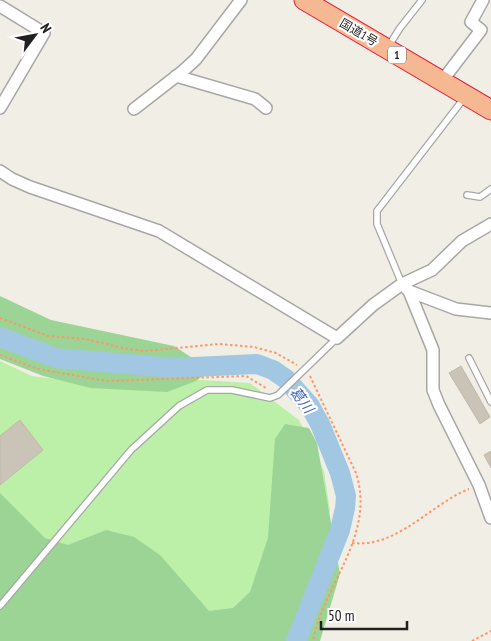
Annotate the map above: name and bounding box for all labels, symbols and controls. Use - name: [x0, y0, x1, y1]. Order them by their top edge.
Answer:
- north arrow: [10, 10, 60, 60]
- street label: 国道1号: [337, 15, 381, 49]
- text: N: [36, 20, 56, 36]
- road number: 1: [388, 46, 406, 64]
- water label: 葛川: [286, 383, 319, 418]
- scale bar: [321, 598, 407, 630]
- text: 50 m: [328, 606, 354, 625]

